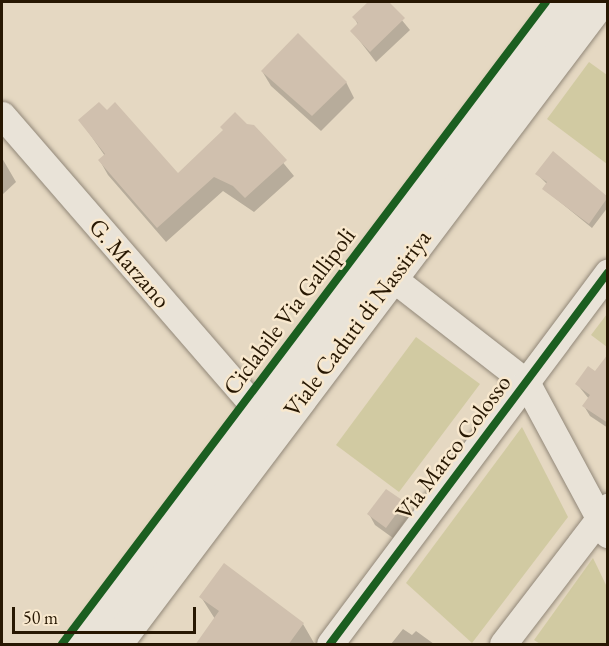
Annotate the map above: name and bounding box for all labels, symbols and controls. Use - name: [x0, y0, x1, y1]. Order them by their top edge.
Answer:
- street label: G. Marzano: [83, 212, 177, 314]
- street label: Ciclabile Via Gallipoli: [217, 222, 361, 400]
- street label: Viale Caduti di Nassiriya: [277, 224, 437, 422]
- street label: Via Marco Colosso: [389, 369, 517, 525]
- scale bar: [15, 595, 200, 633]
- text: 50 m: [23, 606, 58, 629]

